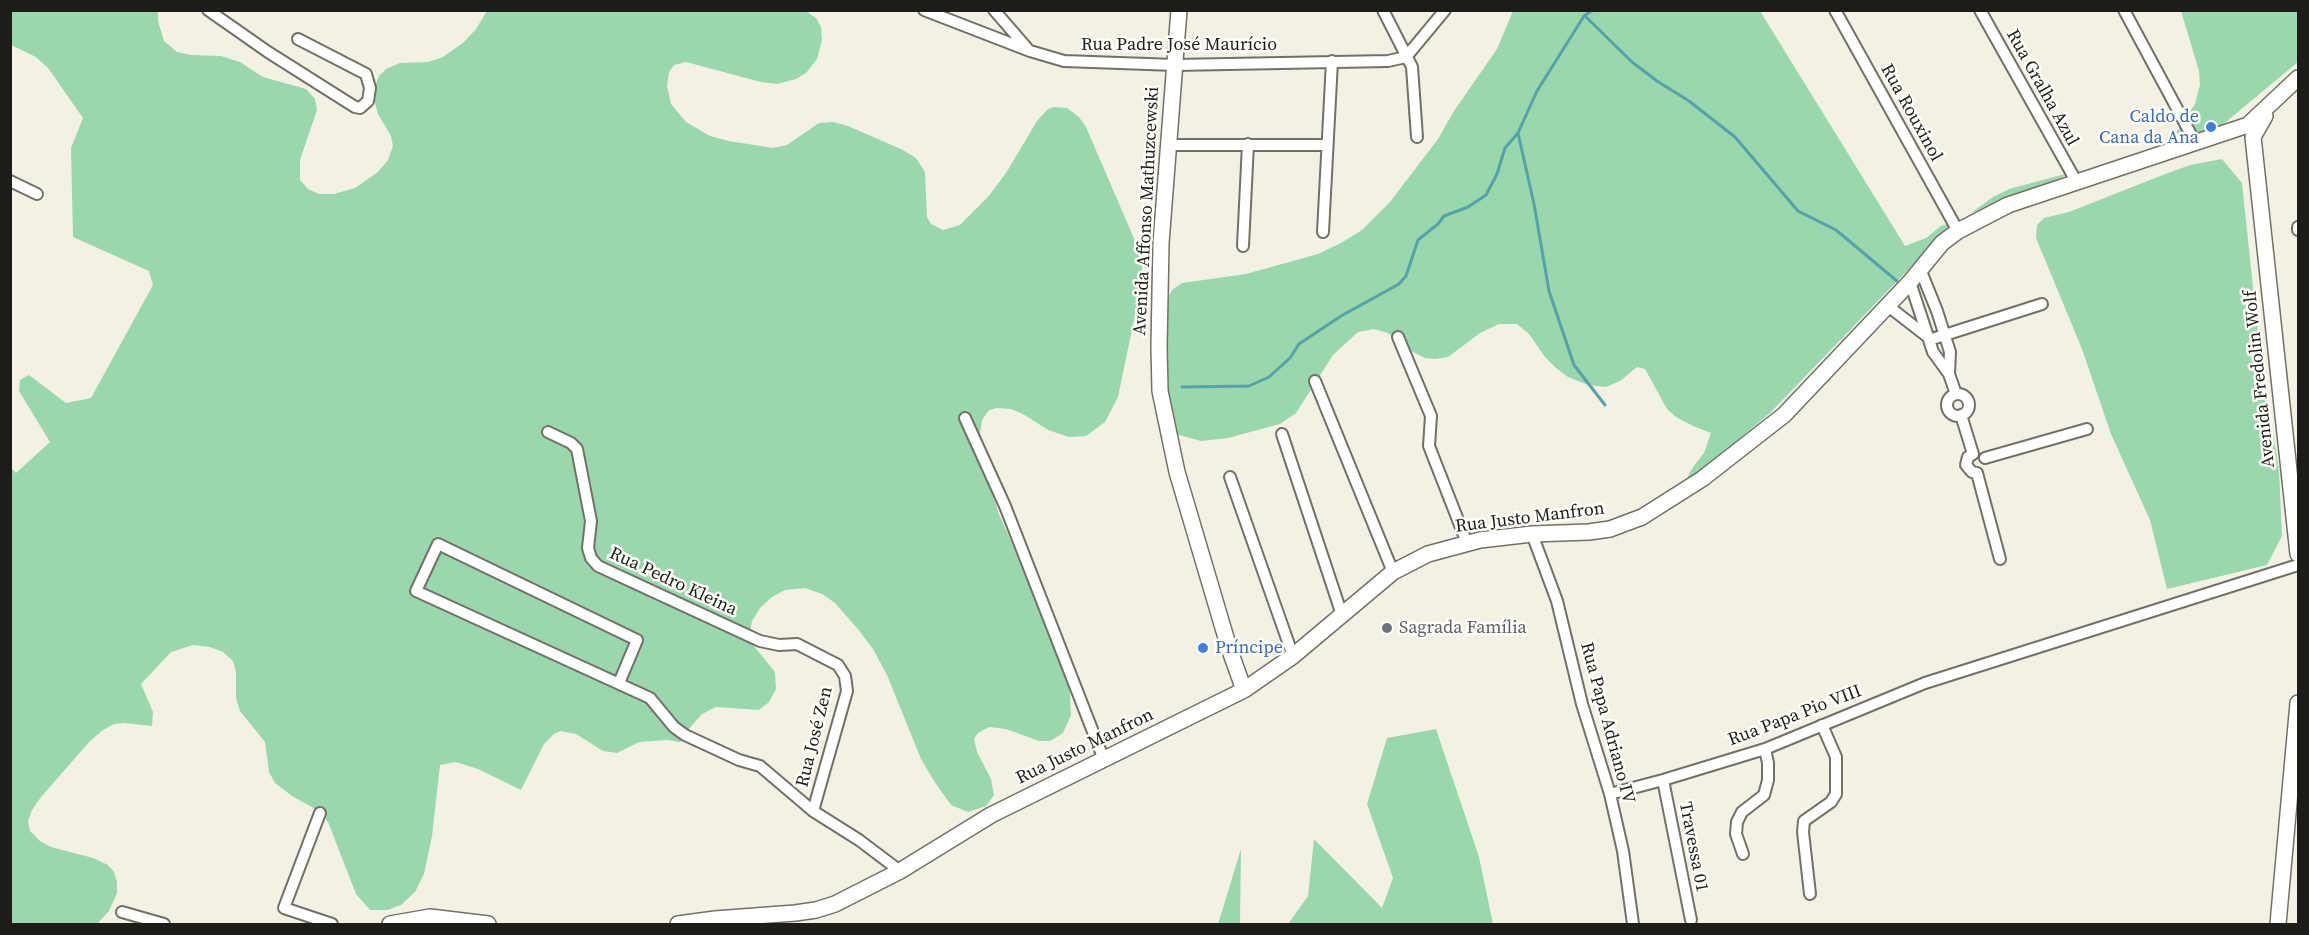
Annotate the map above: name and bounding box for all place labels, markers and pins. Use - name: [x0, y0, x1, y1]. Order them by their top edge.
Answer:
- place label: Caldo de Cana da Ana: [2099, 106, 2199, 148]
- marker: Caldo de Cana da Ana: [2204, 120, 2218, 134]
- place label: Sagrada Família: [1399, 617, 1527, 639]
- marker: Sagrada Família: [1380, 621, 1394, 635]
- place label: Príncipe: [1215, 637, 1283, 659]
- marker: Príncipe: [1196, 641, 1210, 655]

